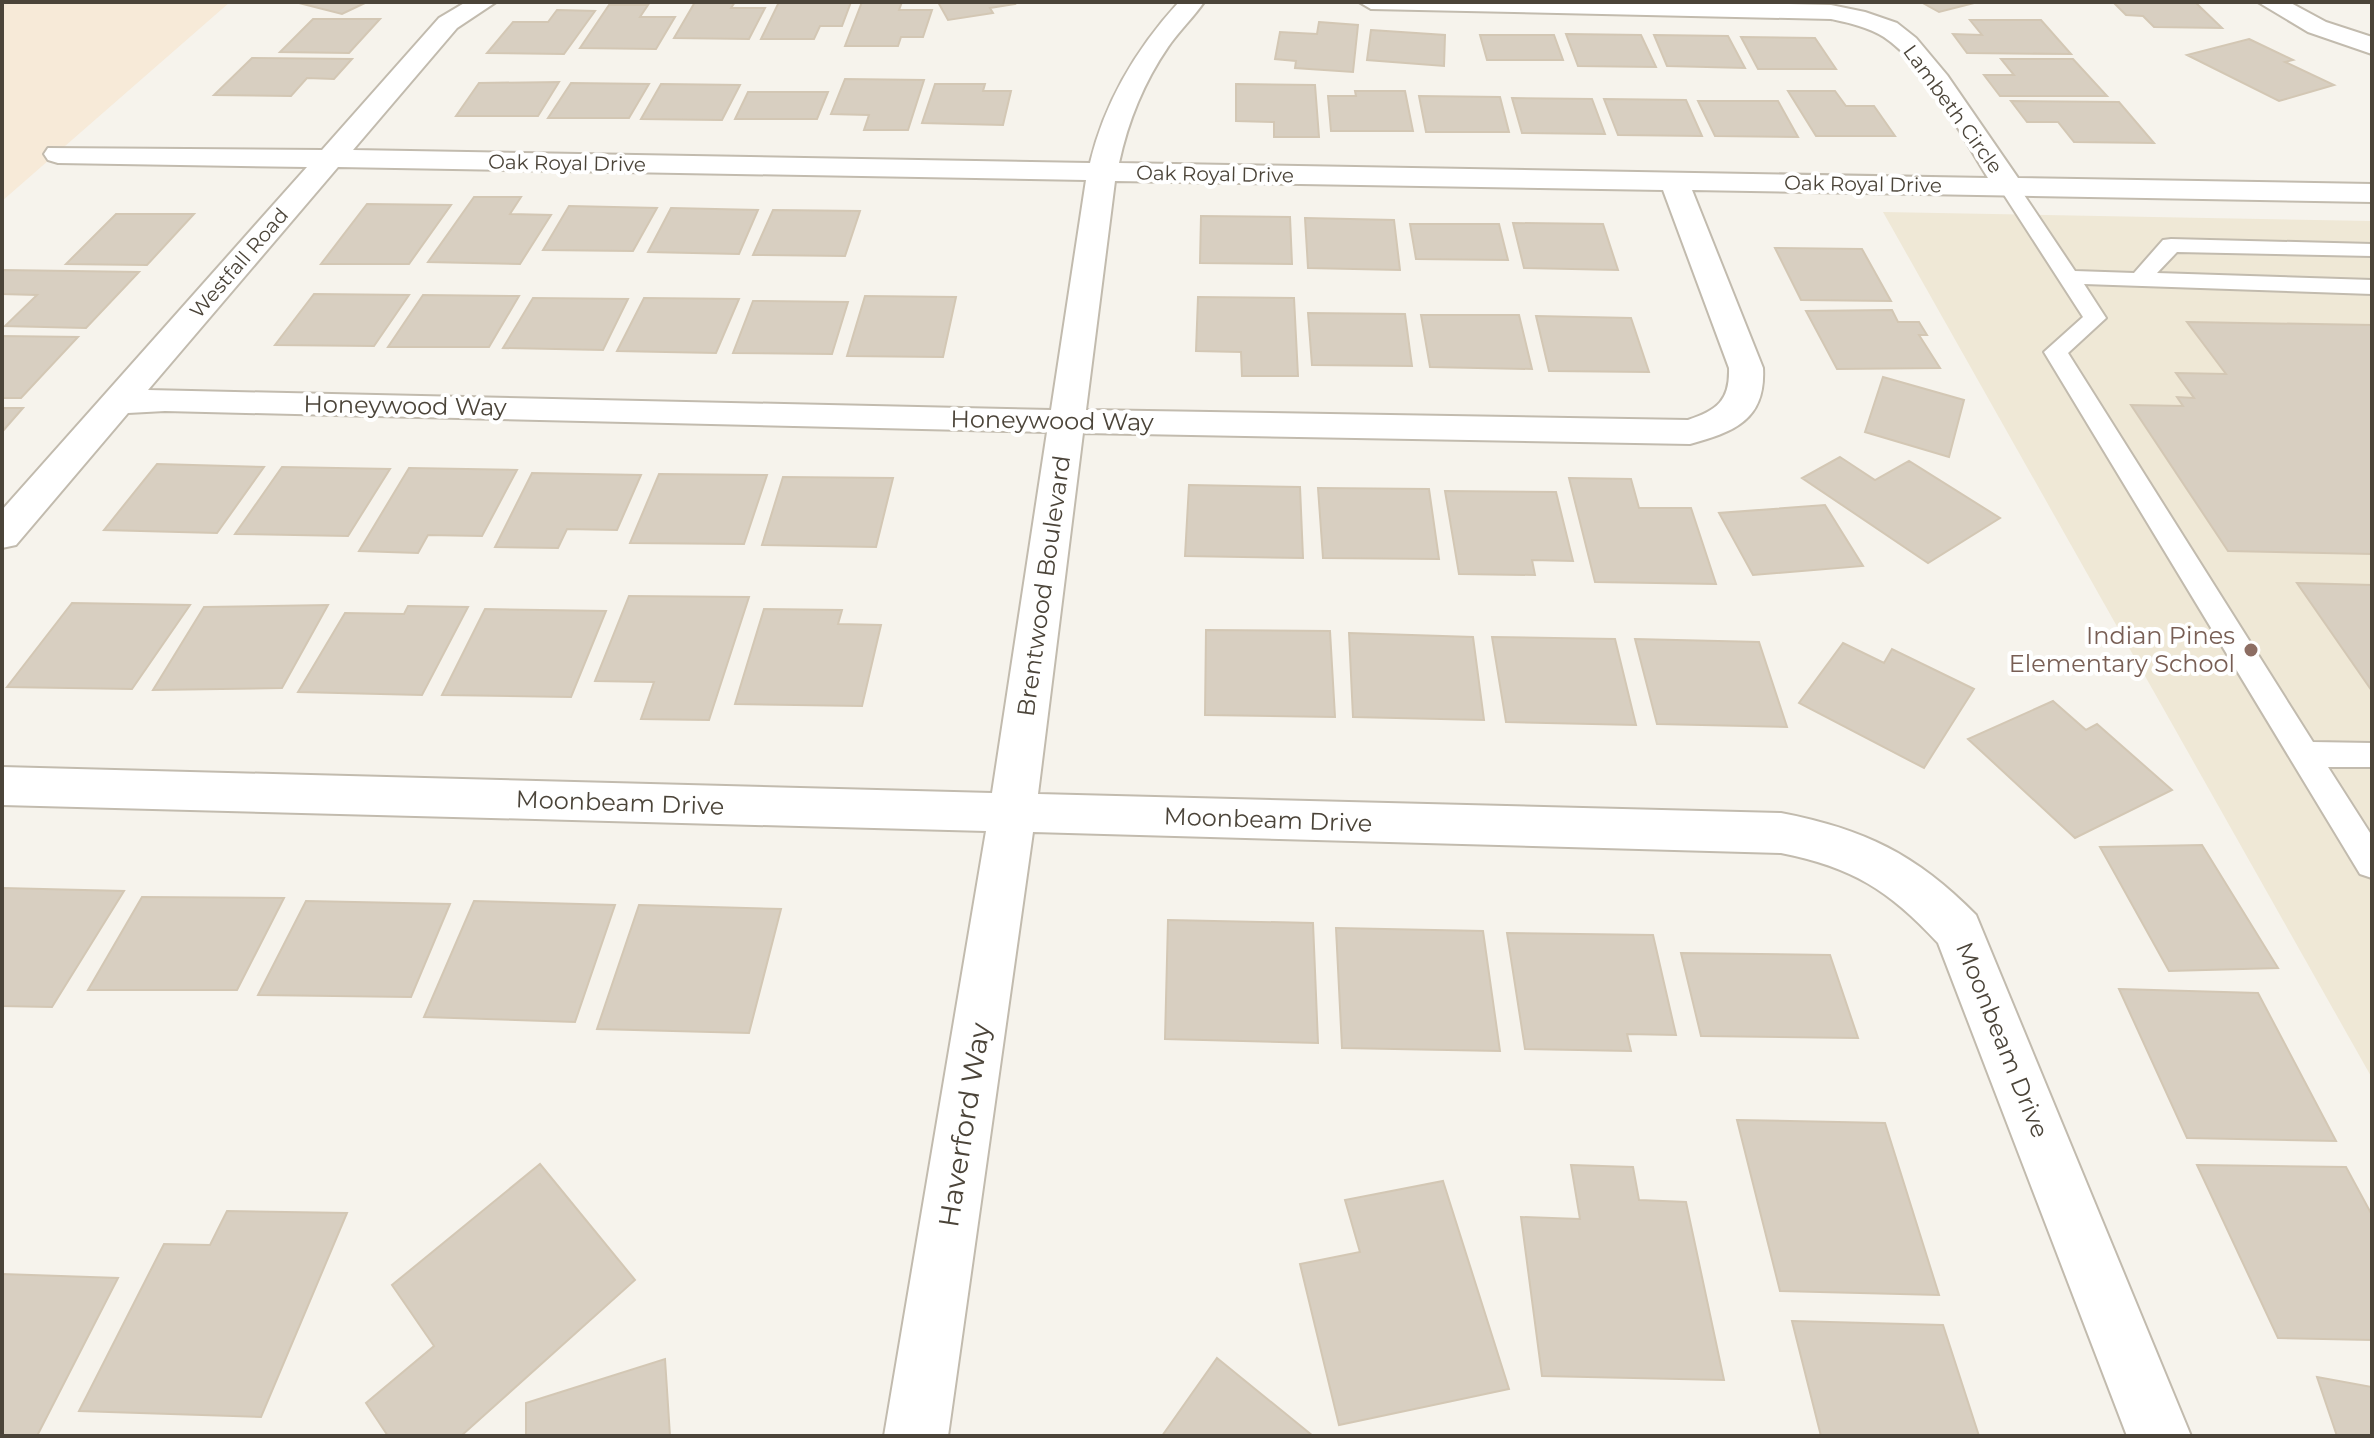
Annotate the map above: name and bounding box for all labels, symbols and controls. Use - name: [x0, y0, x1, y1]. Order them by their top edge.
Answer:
- street label: Lambeth Circle: [1898, 40, 2008, 178]
- street label: Oak Royal Drive: [488, 150, 646, 176]
- street label: Oak Royal Drive: [1136, 161, 1294, 187]
- street label: Oak Royal Drive: [1784, 171, 1942, 197]
- street label: Westfall Road: [185, 203, 293, 323]
- street label: Honeywood Way: [303, 389, 507, 422]
- street label: Honeywood Way: [950, 404, 1154, 437]
- street label: Brentwood Boulevard: [1011, 454, 1076, 718]
- place label: Indian Pines Elementary School: [2009, 621, 2235, 678]
- marker: Indian Pines Elementary School: [2242, 641, 2260, 659]
- street label: Moonbeam Drive: [515, 784, 725, 821]
- street label: Moonbeam Drive: [1163, 801, 1373, 838]
- street label: Moonbeam Drive: [1950, 938, 2055, 1142]
- street label: Haverford Way: [931, 1019, 997, 1230]

